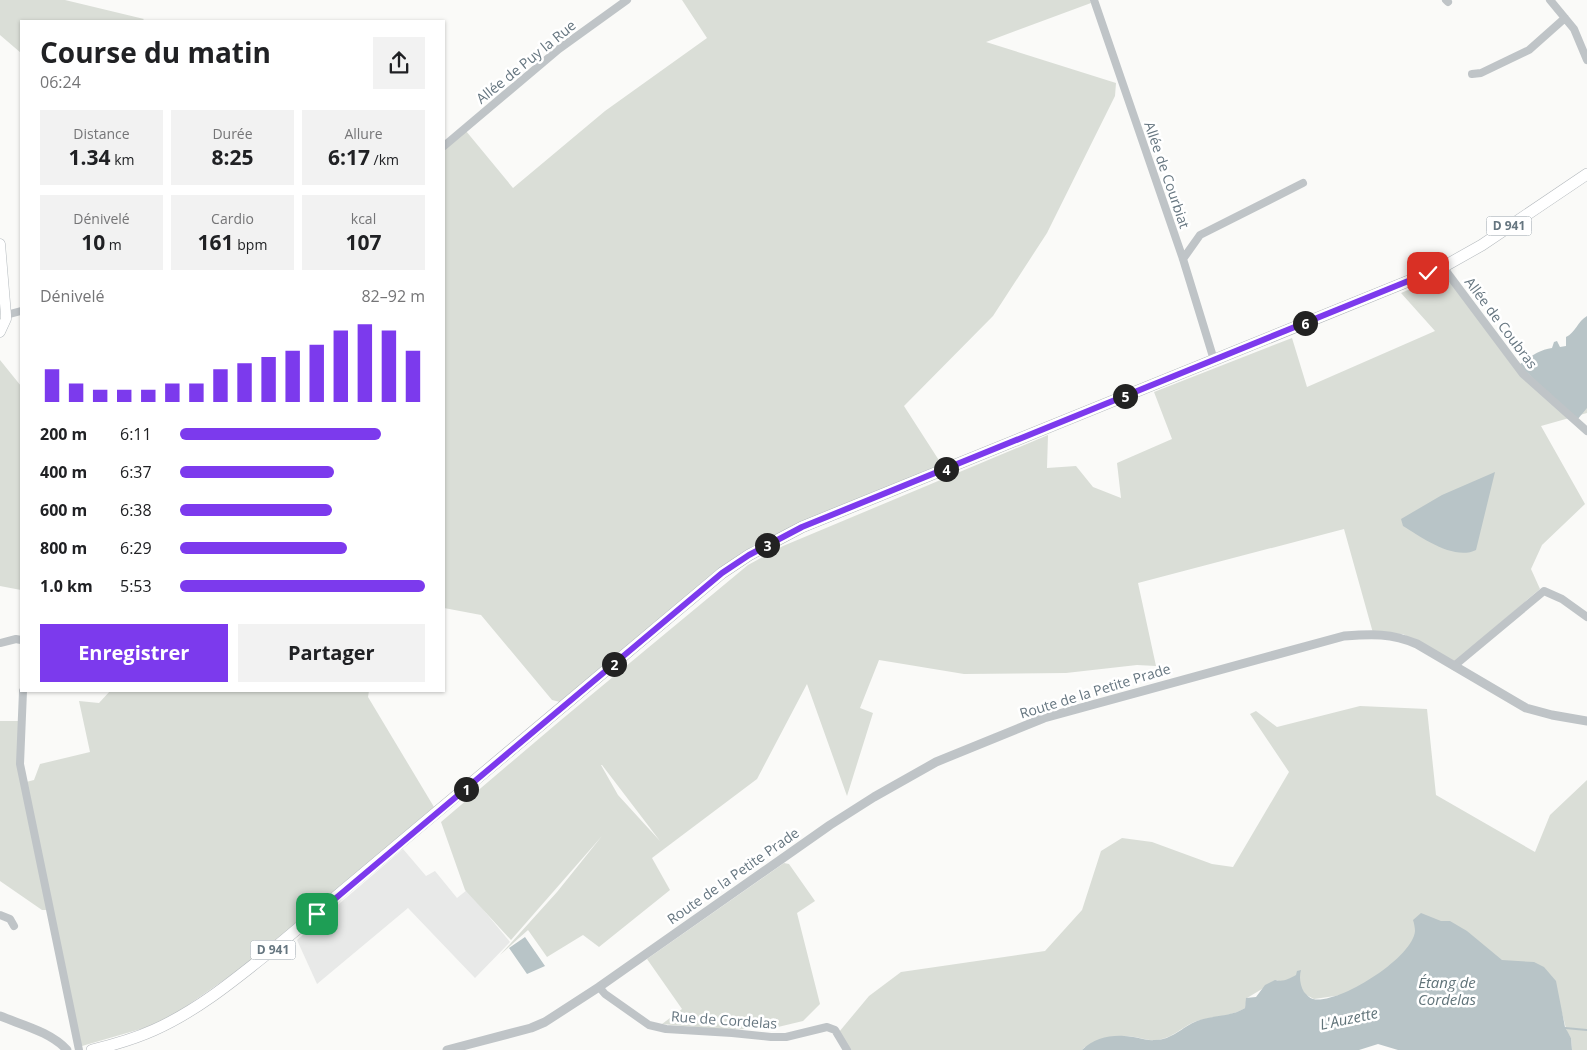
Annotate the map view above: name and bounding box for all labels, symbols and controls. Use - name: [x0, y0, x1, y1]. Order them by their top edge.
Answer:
- street label: Allée de Puy la Rue: [472, 15, 580, 108]
- text: Course du matin: [40, 33, 271, 71]
- button: share: [373, 37, 425, 89]
- text: 06:24: [40, 71, 81, 93]
- street label: Allée de Courbiat: [1140, 119, 1195, 231]
- text: Distance: [73, 124, 130, 143]
- text: Durée: [212, 124, 253, 143]
- text: Allure: [344, 124, 383, 143]
- text: 1.34: [69, 143, 111, 171]
- text: 8:25: [211, 143, 254, 171]
- text: 6:17: [328, 143, 370, 171]
- text: km: [111, 150, 134, 169]
- text: /km: [370, 150, 399, 169]
- text: Dénivelé: [73, 209, 130, 228]
- text: Cardio: [211, 209, 254, 228]
- text: kcal: [351, 209, 376, 228]
- road number: D 941: [1486, 217, 1532, 236]
- text: 10: [81, 228, 105, 256]
- text: 161: [198, 228, 234, 256]
- text: 107: [345, 228, 382, 256]
- text: m: [105, 235, 122, 254]
- text: bpm: [234, 235, 267, 254]
- pin: [1407, 252, 1449, 294]
- icon: check: [1414, 259, 1442, 287]
- street label: Allée de Coubras: [1461, 273, 1542, 373]
- text: Dénivelé: [40, 285, 104, 307]
- text: 82–92 m: [361, 285, 425, 307]
- pin: 6: [1292, 310, 1318, 336]
- text: 6: [1301, 314, 1310, 333]
- pin: 5: [1112, 384, 1138, 408]
- text: 5: [1121, 387, 1130, 406]
- text: 200 m: [40, 423, 87, 445]
- text: 6:11: [120, 423, 152, 445]
- pin: 4: [934, 456, 958, 482]
- text: 4: [942, 460, 951, 479]
- text: 400 m: [40, 461, 87, 483]
- text: 6:37: [120, 461, 152, 483]
- text: 600 m: [40, 499, 87, 521]
- text: 6:38: [120, 499, 152, 521]
- pin: 3: [754, 532, 780, 558]
- text: 3: [763, 536, 772, 555]
- text: 800 m: [40, 537, 87, 559]
- text: 6:29: [120, 537, 152, 559]
- text: 1.0 km: [40, 575, 93, 597]
- text: 5:53: [120, 575, 152, 597]
- button: Enregistrer: [40, 624, 228, 682]
- button: Partager: [238, 624, 425, 682]
- pin: 2: [602, 652, 626, 676]
- text: 2: [610, 655, 619, 674]
- street label: Route de la Petite Prade: [1017, 658, 1173, 723]
- pin: 1: [454, 776, 478, 802]
- text: 1: [462, 780, 471, 799]
- street label: Route de la Petite Prade: [663, 823, 802, 928]
- pin: [296, 893, 338, 935]
- icon: arrive: [303, 900, 331, 928]
- road number: D 941: [250, 940, 296, 960]
- water label: Étang de Cordelas: [1418, 972, 1477, 1009]
- water label: L'Auzette: [1318, 1002, 1380, 1034]
- street label: Rue de Cordelas: [670, 1006, 778, 1033]

